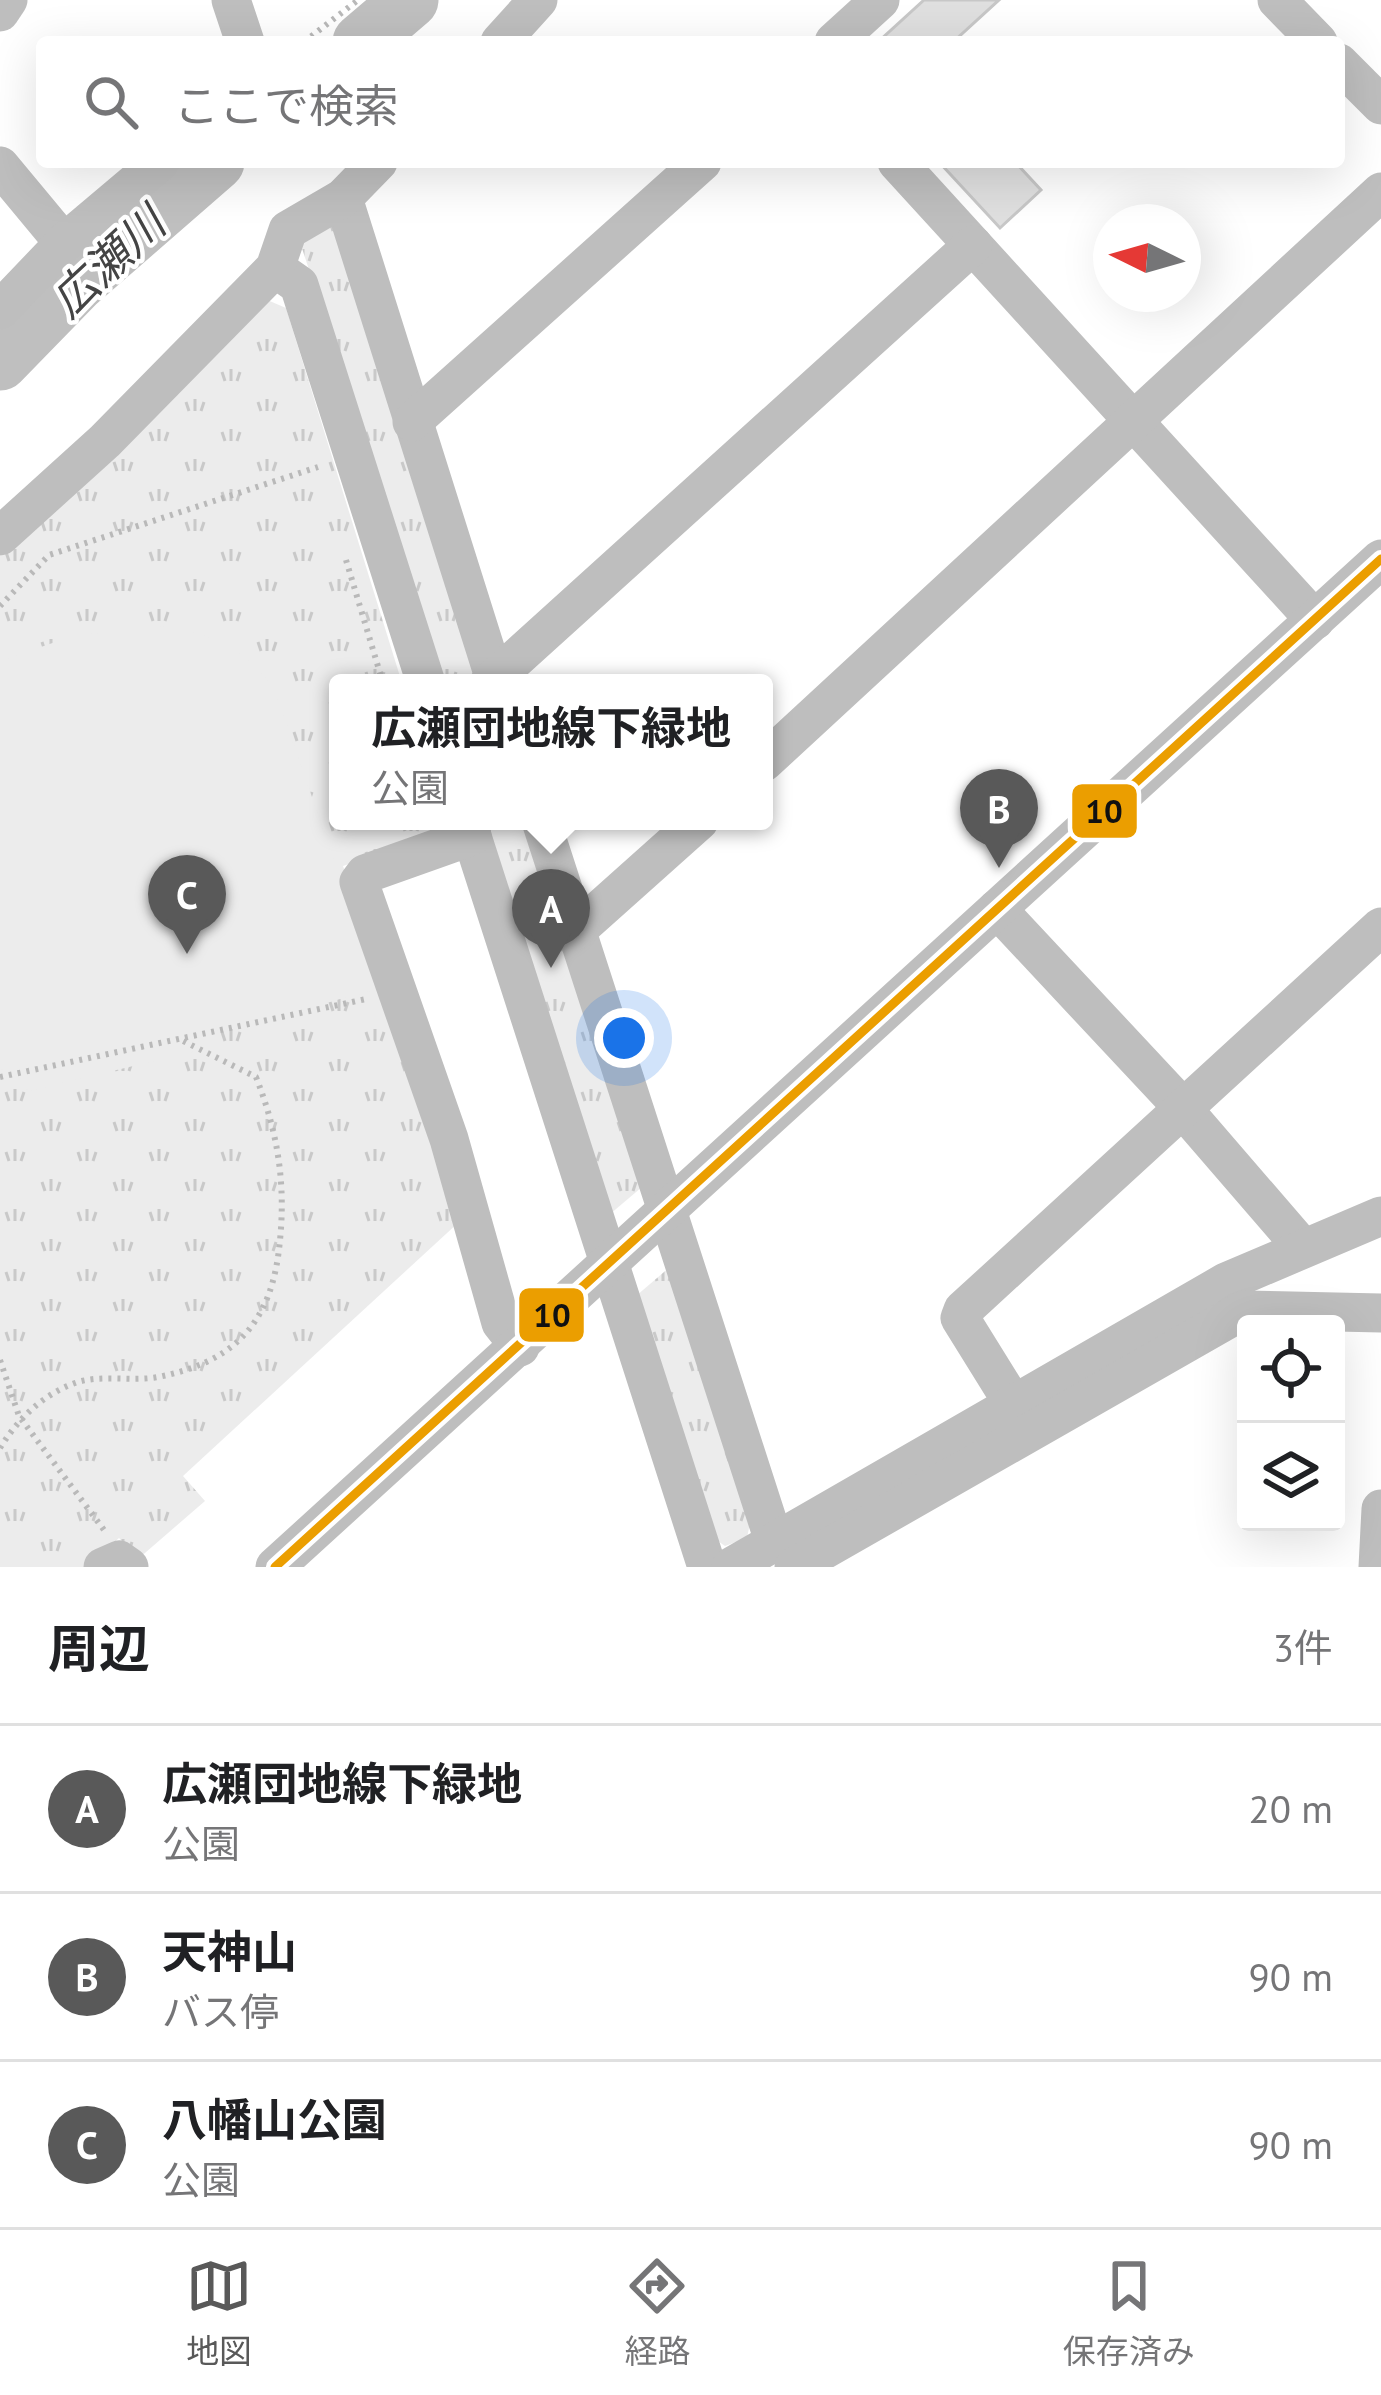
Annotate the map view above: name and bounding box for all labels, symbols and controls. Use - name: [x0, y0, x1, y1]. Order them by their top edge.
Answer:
- search box: [36, 36, 1345, 168]
- icon: search: [78, 69, 144, 135]
- text: ここで検索: [174, 76, 399, 134]
- water label: 広瀬川: [38, 191, 179, 329]
- north arrow: [1093, 204, 1201, 312]
- popup: [329, 674, 773, 830]
- text: 広瀬団地線下緑地: [371, 698, 731, 756]
- text: 公園: [371, 762, 449, 813]
- pin: B: [960, 769, 1038, 868]
- line badge: 10: [1070, 782, 1139, 840]
- text: 10: [1085, 789, 1123, 832]
- pin: C: [148, 855, 226, 954]
- pin: A: [512, 869, 590, 968]
- your location: [594, 1008, 654, 1068]
- line badge: 10: [517, 1286, 586, 1344]
- text: 10: [533, 1293, 571, 1336]
- map controls: [1237, 1315, 1345, 1531]
- button: locate: [1237, 1315, 1345, 1423]
- button: layers: [1237, 1423, 1345, 1531]
- text: 周辺: [48, 1615, 150, 1681]
- text: 3件: [1273, 1622, 1333, 1673]
- text: 広瀬団地線下緑地: [162, 1754, 522, 1812]
- text: A: [75, 1783, 99, 1834]
- text: 20 m: [1248, 1783, 1333, 1834]
- text: 公園: [162, 1818, 240, 1869]
- text: 天神山: [162, 1922, 297, 1980]
- text: B: [75, 1951, 99, 2002]
- text: 90 m: [1248, 1951, 1333, 2002]
- text: バス停: [162, 1986, 279, 2037]
- text: 八幡山公園: [162, 2090, 387, 2148]
- text: C: [76, 2119, 98, 2170]
- text: 90 m: [1248, 2119, 1333, 2170]
- text: 公園: [162, 2154, 240, 2205]
- tab: 地図: [186, 2253, 252, 2373]
- tab: 経路: [624, 2253, 690, 2373]
- tab: 保存済み: [1063, 2253, 1195, 2373]

